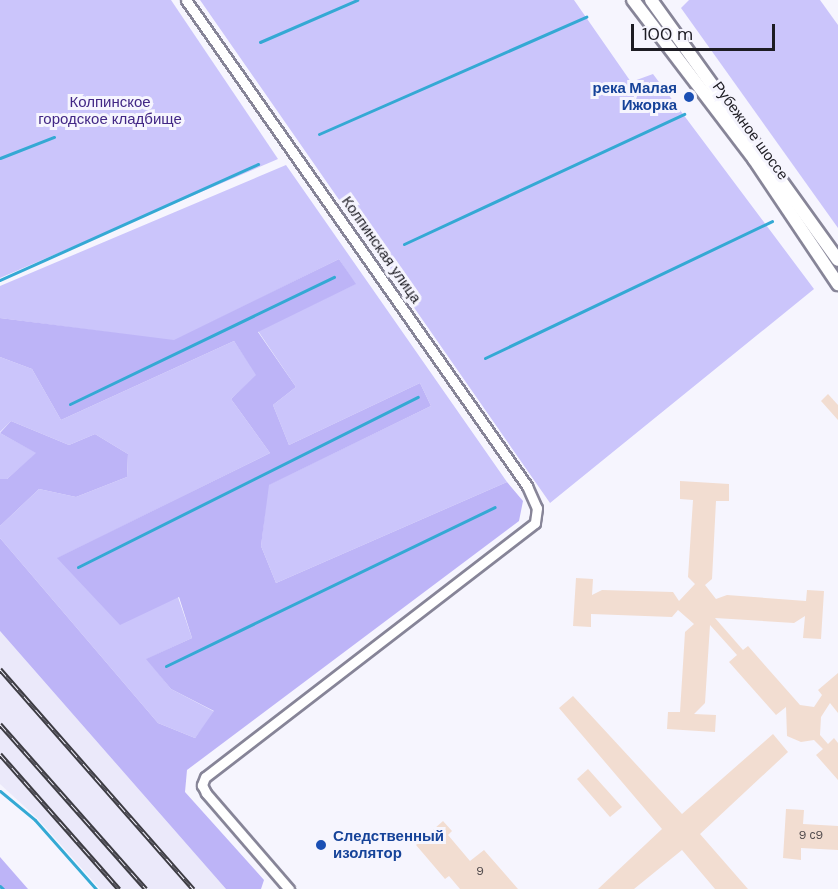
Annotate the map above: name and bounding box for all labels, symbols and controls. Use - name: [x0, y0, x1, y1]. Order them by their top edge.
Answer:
- scale bar: [634, 12, 778, 50]
- text: 100 m: [642, 22, 693, 46]
- street label: Рубежное шоссе: [708, 78, 792, 184]
- place label: река Малая Ижорка: [592, 79, 677, 114]
- marker: река Малая Ижорка: [682, 90, 696, 104]
- park label: Колпинское городское кладбище: [38, 93, 182, 128]
- street label: Колпинская улица: [337, 193, 425, 307]
- place label: Следственный изолятор: [333, 827, 444, 862]
- house number: 9 с9: [799, 829, 823, 843]
- marker: Следственный изолятор: [314, 838, 328, 852]
- house number: 9: [476, 865, 484, 879]

